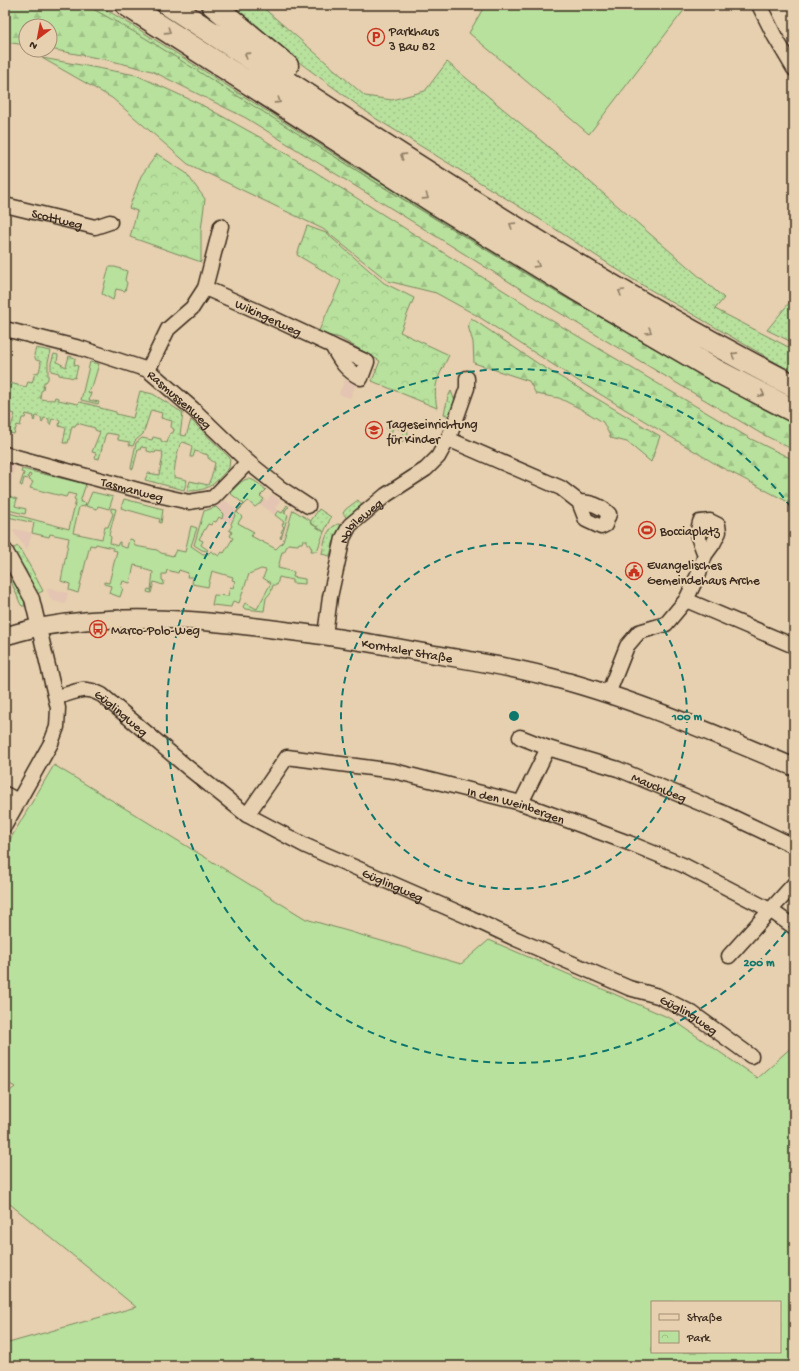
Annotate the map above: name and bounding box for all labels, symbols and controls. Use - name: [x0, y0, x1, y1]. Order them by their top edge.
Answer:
- north arrow: [18, 18, 58, 58]
- place label: Parkhaus 3 Bau 82: [388, 25, 440, 55]
- one-way arrow: [164, 26, 171, 34]
- parking icon: Parkhaus 3 Bau 82: [366, 27, 386, 47]
- text: N: [28, 38, 40, 52]
- one-way arrow: [244, 53, 251, 60]
- one-way arrow: [274, 96, 281, 104]
- one-way arrow: [400, 154, 407, 161]
- one-way arrow: [422, 192, 429, 199]
- street label: Scottweg: [30, 207, 84, 234]
- one-way arrow: [509, 223, 516, 230]
- one-way arrow: [533, 260, 540, 268]
- one-way arrow: [618, 289, 625, 296]
- street label: Wikingerweg: [232, 297, 304, 341]
- one-way arrow: [645, 327, 652, 334]
- one-way arrow: [731, 353, 739, 360]
- street label: Rasmussenweg: [144, 368, 214, 433]
- one-way arrow: [758, 390, 765, 397]
- place label: Tageseinrichtung für Kinder: [386, 418, 478, 448]
- school or university icon: Tageseinrichtung für Kinder: [364, 420, 384, 440]
- street label: Tasmanweg: [98, 475, 164, 506]
- street label: Nobileweg: [337, 496, 386, 545]
- sports icon: Bocciaplatz: [637, 520, 657, 540]
- place label: Bocciaplatz: [659, 525, 721, 540]
- place label: Evangelisches Gemeindehaus Arche: [647, 559, 760, 589]
- public building icon: Evangelisches Gemeindehaus Arche: [624, 561, 644, 581]
- bus stop icon: Marco-Polo-Weg: [88, 619, 108, 639]
- place label: Marco-Polo-Weg: [111, 624, 200, 639]
- street label: Korntaler Straße: [360, 637, 454, 667]
- street label: Güglingweg: [92, 688, 150, 741]
- centre of rings: [507, 709, 521, 723]
- text: 100 m: [671, 711, 702, 725]
- street label: Mauchweg: [629, 770, 688, 807]
- street label: In den Weinbergen: [465, 785, 567, 829]
- street label: Güglingweg: [359, 866, 425, 906]
- text: 200 m: [744, 957, 775, 971]
- street label: Güglingweg: [657, 993, 720, 1039]
- legend: [651, 1301, 781, 1353]
- text: Straße: [687, 1312, 723, 1326]
- text: Park: [686, 1332, 712, 1346]

